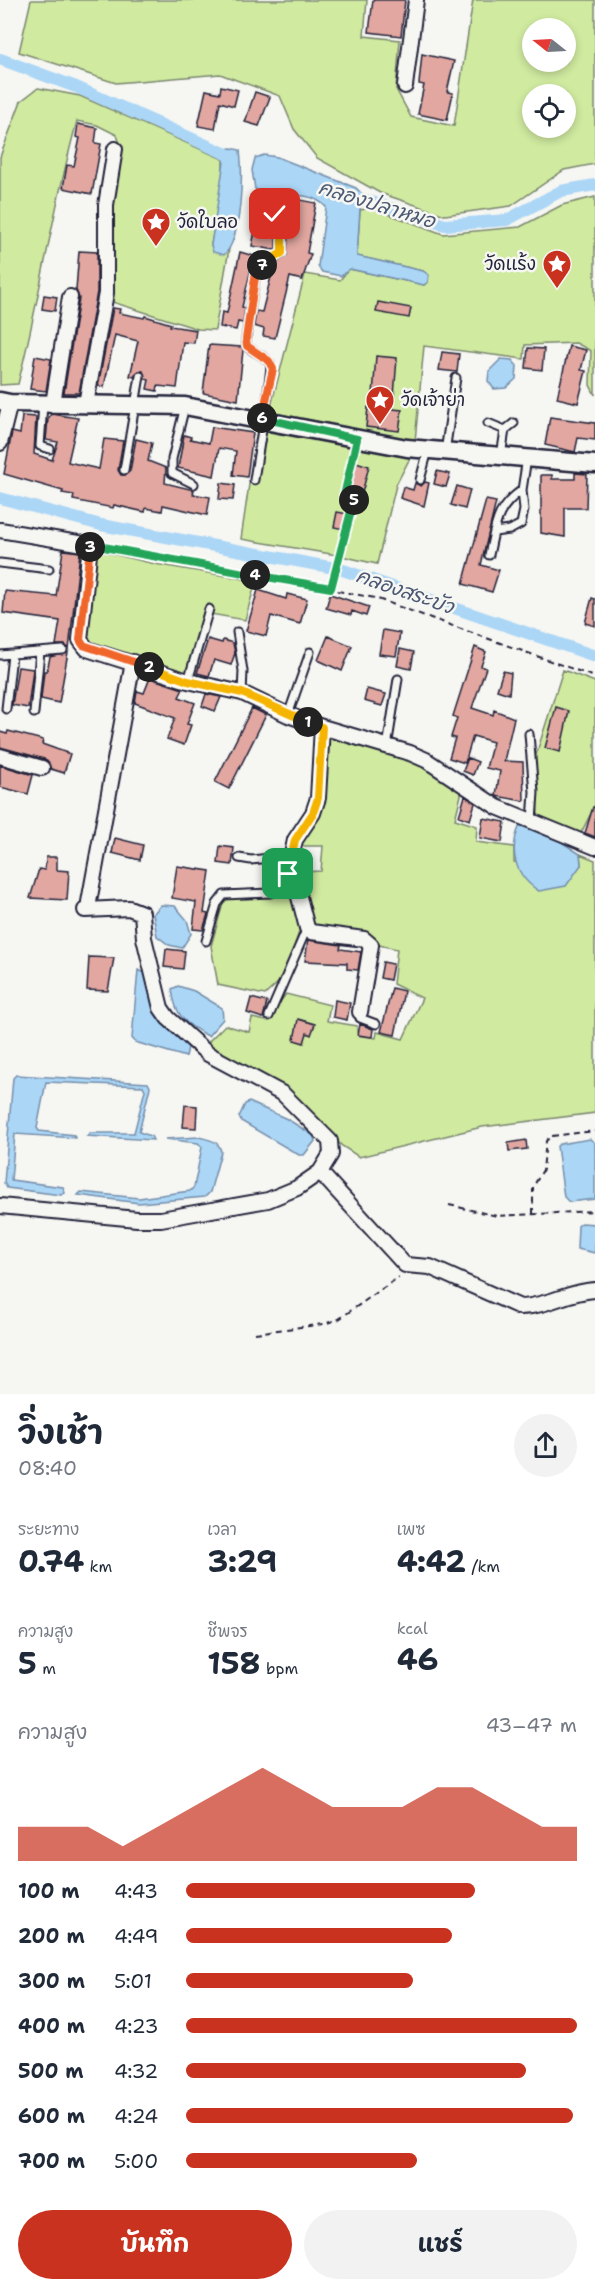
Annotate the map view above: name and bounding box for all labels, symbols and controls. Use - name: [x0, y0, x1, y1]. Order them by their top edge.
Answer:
- north arrow: [522, 18, 576, 72]
- map controls: [522, 18, 576, 138]
- button: locate: [522, 84, 576, 138]
- water label: คลองปลาหมอ: [315, 174, 440, 234]
- pin: [249, 188, 300, 239]
- icon: check: [258, 197, 291, 230]
- place icon: วัดใบลอ: [140, 206, 172, 248]
- place label: วัดใบลอ: [177, 209, 238, 234]
- place icon: วัดแร้ง: [541, 248, 573, 290]
- pin: 7: [247, 250, 277, 280]
- place label: วัดแร้ง: [485, 252, 536, 276]
- text: 7: [256, 254, 268, 275]
- place icon: วัดเจ้าย่า: [364, 384, 396, 426]
- place label: วัดเจ้าย่า: [401, 388, 465, 412]
- pin: 6: [247, 403, 277, 433]
- text: 6: [256, 407, 268, 428]
- pin: 5: [339, 485, 369, 515]
- text: 5: [349, 489, 359, 510]
- pin: 3: [75, 532, 105, 562]
- text: 3: [84, 536, 96, 557]
- pin: 4: [240, 560, 270, 590]
- water label: คลองสระบัว: [353, 562, 458, 620]
- text: 4: [249, 564, 261, 585]
- pin: 2: [134, 652, 164, 682]
- text: 2: [143, 656, 155, 677]
- pin: 1: [293, 707, 323, 737]
- text: 1: [304, 711, 312, 732]
- pin: [262, 848, 313, 899]
- icon: arrive: [271, 857, 304, 890]
- text: วิ่งเช้า: [18, 1410, 103, 1455]
- button: share: [514, 1414, 577, 1477]
- text: 08:40: [18, 1455, 77, 1481]
- text: ระยะทาง: [18, 1519, 79, 1540]
- text: เวลา: [207, 1519, 237, 1540]
- text: เพซ: [397, 1519, 425, 1540]
- text: 0.74: [18, 1541, 84, 1582]
- text: 3:29: [207, 1541, 277, 1582]
- text: 4:42: [397, 1541, 466, 1582]
- text: km: [84, 1556, 112, 1577]
- text: /km: [466, 1556, 500, 1577]
- text: kcal: [397, 1618, 428, 1639]
- text: ความสูง: [18, 1621, 73, 1642]
- text: ชีพจร: [207, 1621, 248, 1642]
- text: 46: [397, 1639, 439, 1680]
- text: 5: [18, 1643, 37, 1684]
- text: 158: [207, 1643, 261, 1684]
- text: m: [37, 1658, 56, 1679]
- text: bpm: [261, 1658, 298, 1679]
- text: 43–47 m: [486, 1712, 577, 1738]
- text: ความสูง: [18, 1719, 87, 1745]
- text: 100 m: [18, 1878, 80, 1904]
- text: 4:43: [114, 1878, 158, 1904]
- text: 200 m: [18, 1923, 85, 1949]
- text: 4:49: [114, 1923, 159, 1949]
- text: 300 m: [18, 1968, 85, 1994]
- text: 5:01: [114, 1968, 152, 1994]
- text: 400 m: [18, 2013, 85, 2039]
- text: 4:23: [114, 2013, 159, 2039]
- text: 500 m: [18, 2058, 84, 2084]
- text: 4:32: [114, 2058, 158, 2084]
- text: 600 m: [18, 2103, 85, 2129]
- text: 4:24: [114, 2103, 158, 2129]
- text: 700 m: [18, 2148, 85, 2174]
- text: 5:00: [114, 2148, 158, 2174]
- button: บันทึก: [18, 2210, 292, 2279]
- button: แชร์: [304, 2210, 577, 2279]

